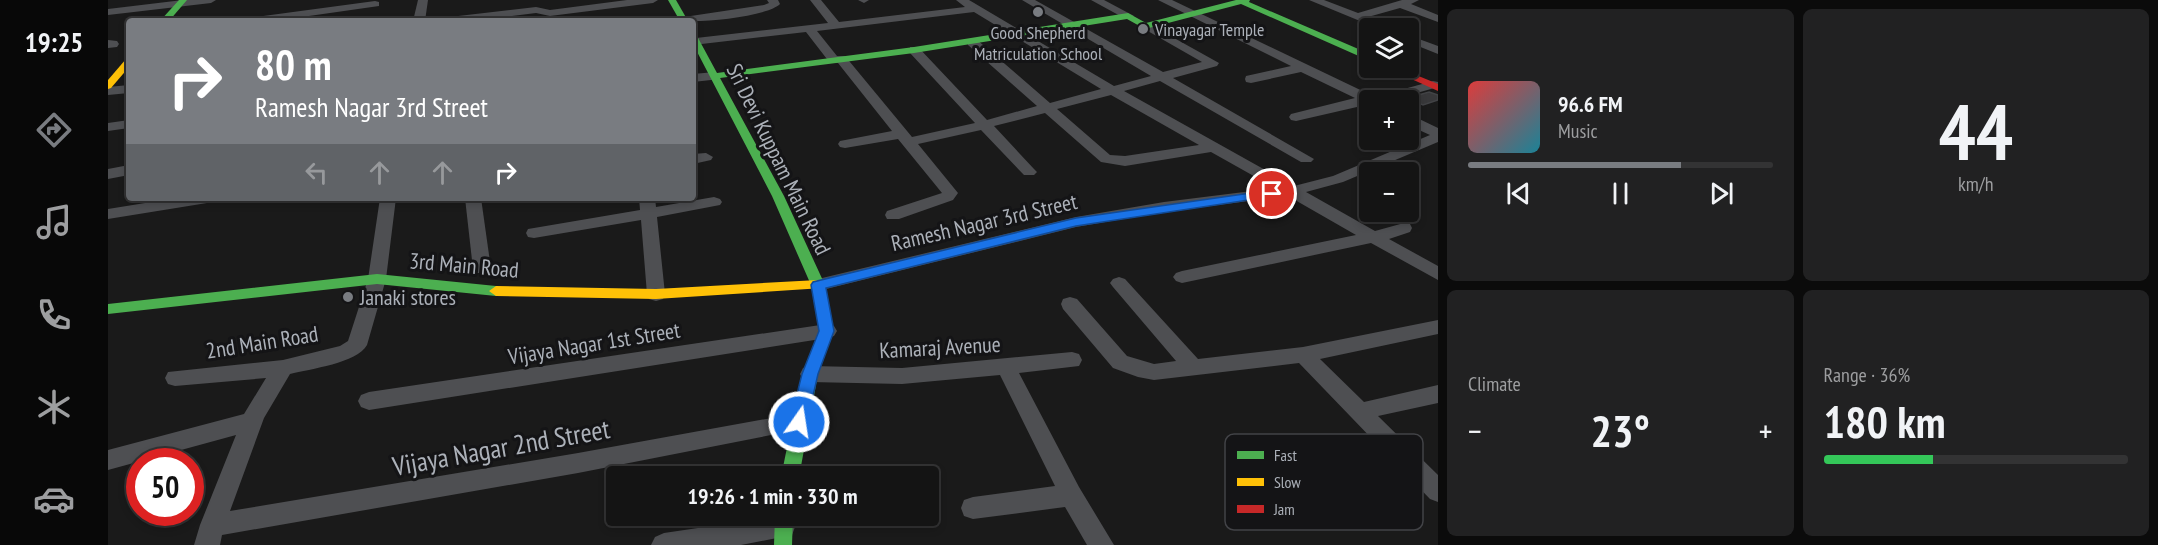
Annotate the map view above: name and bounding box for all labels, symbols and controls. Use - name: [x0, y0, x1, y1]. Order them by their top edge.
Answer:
- marker: Good Shepherd Matriculation School: [1031, 5, 1045, 19]
- place label: Vinayagar Temple: [1154, 18, 1264, 41]
- map controls: [1359, 18, 1419, 222]
- button: layers: [1359, 18, 1419, 78]
- place label: Good Shepherd Matriculation School: [974, 21, 1103, 65]
- marker: Vinayagar Temple: [1136, 22, 1150, 36]
- text: 19:25: [25, 25, 83, 59]
- text: 80 m: [255, 37, 332, 92]
- icon: right: [156, 42, 234, 120]
- street label: Sri Devi Kuppam Main Road: [721, 59, 837, 259]
- text: 44: [1938, 81, 2013, 182]
- text: Ramesh Nagar 3rd Street: [255, 90, 488, 124]
- button: +: [1359, 90, 1419, 150]
- text: 96.6 FM: [1558, 90, 1623, 118]
- icon: directions: [33, 109, 75, 151]
- text: Music: [1558, 118, 1598, 144]
- icon: left: [300, 156, 333, 189]
- icon: ahead: [363, 156, 396, 189]
- icon: ahead: [426, 156, 459, 189]
- icon: right: [489, 156, 522, 189]
- button: −: [1359, 162, 1419, 222]
- pin: [1246, 168, 1297, 219]
- text: km/h: [1958, 171, 1993, 197]
- icon: arrive: [1255, 177, 1288, 210]
- icon: previous: [1502, 177, 1535, 210]
- icon: pause: [1604, 177, 1637, 210]
- icon: next: [1705, 177, 1738, 210]
- street label: Ramesh Nagar 3rd Street: [888, 187, 1080, 257]
- icon: music: [33, 201, 75, 243]
- street label: 3rd Main Road: [408, 246, 520, 284]
- place label: Janaki stores: [359, 283, 456, 311]
- marker: Janaki stores: [341, 290, 355, 304]
- icon: phone: [33, 294, 75, 336]
- street label: Vijaya Nagar 1st Street: [505, 316, 682, 371]
- street label: 2nd Main Road: [204, 319, 320, 365]
- street label: Kamaraj Avenue: [879, 330, 1001, 364]
- text: Range · 36%: [1824, 362, 1910, 388]
- text: Climate: [1468, 371, 1521, 397]
- icon: climate: [33, 386, 75, 428]
- position arrow: [767, 390, 831, 454]
- text: 180 km: [1824, 392, 1946, 450]
- text: 23°: [1591, 401, 1650, 459]
- text: −: [1468, 409, 1482, 452]
- text: +: [1759, 409, 1773, 452]
- street label: Vijaya Nagar 2nd Street: [389, 411, 613, 483]
- legend: [1225, 434, 1423, 530]
- text: Fast: [1274, 445, 1297, 465]
- speed limit sign: 50: [126, 448, 204, 526]
- text: Slow: [1274, 472, 1301, 492]
- icon: car: [33, 478, 75, 520]
- text: 19:26 · 1 min · 330 m: [687, 482, 858, 510]
- text: Jam: [1273, 499, 1295, 519]

